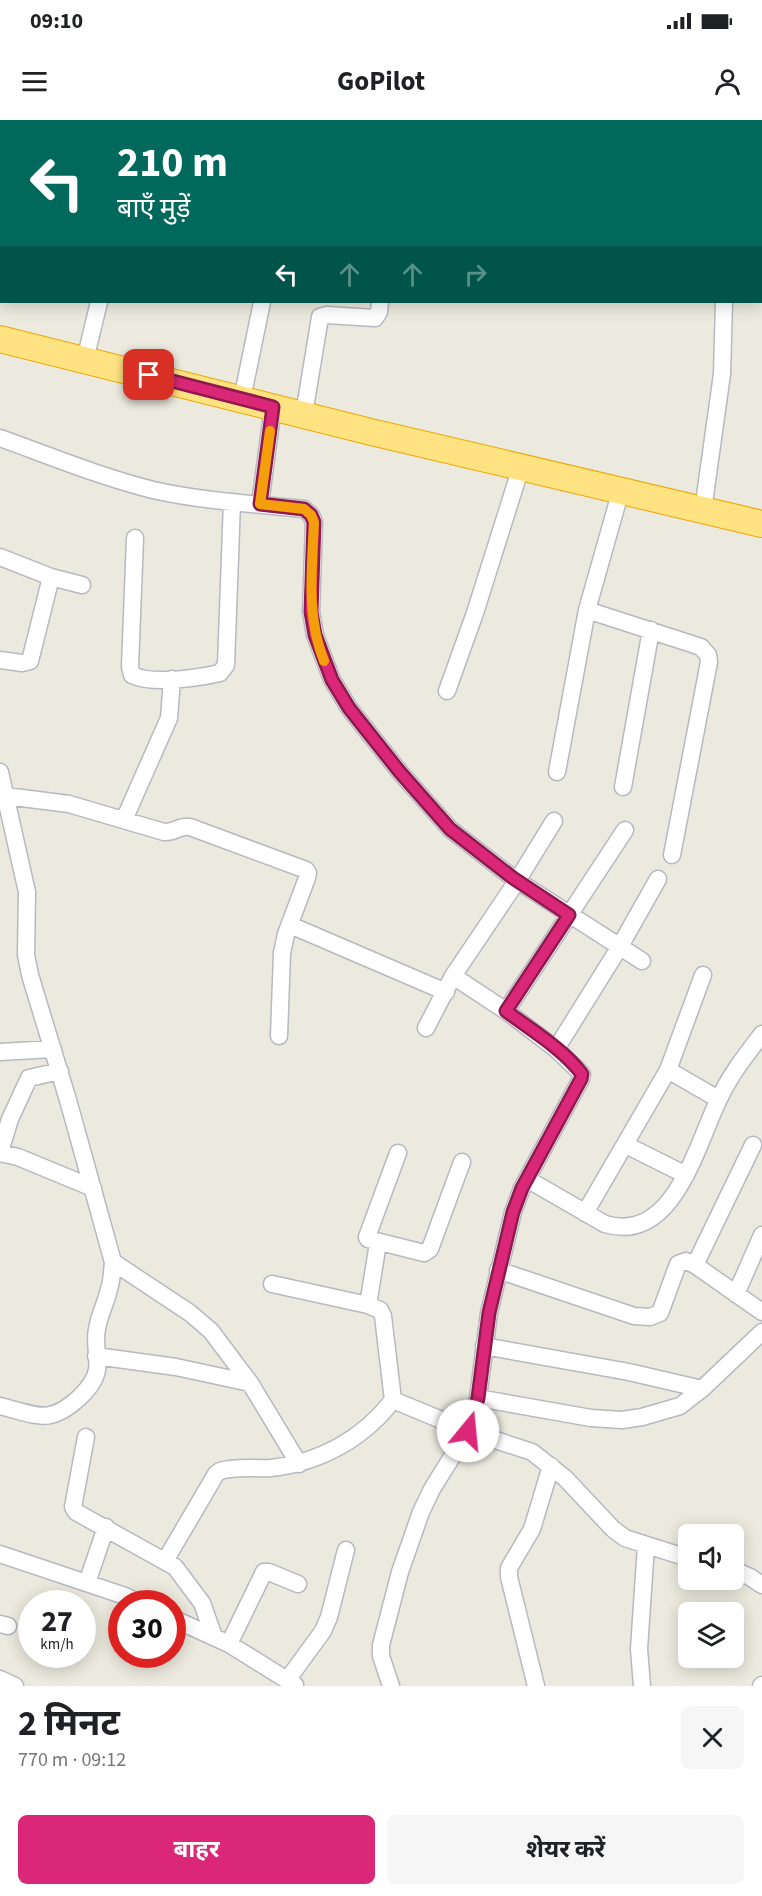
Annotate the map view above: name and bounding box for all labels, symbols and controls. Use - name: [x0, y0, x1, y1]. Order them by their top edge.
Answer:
- text: 09:10: [30, 5, 83, 37]
- text: GoPilot: [337, 62, 425, 101]
- icon: menu: [18, 65, 51, 98]
- icon: person: [711, 65, 744, 98]
- text: 210 m: [117, 133, 228, 193]
- icon: left: [18, 144, 96, 222]
- text: बाएँ मुड़ें: [117, 189, 190, 228]
- icon: left: [270, 258, 303, 291]
- icon: ahead: [333, 258, 366, 291]
- icon: ahead: [396, 258, 429, 291]
- icon: right: [459, 258, 492, 291]
- pin: [123, 349, 174, 400]
- icon: arrive: [132, 358, 165, 391]
- position arrow: [436, 1399, 500, 1463]
- map controls: [678, 1524, 744, 1668]
- button: sound: [678, 1524, 744, 1590]
- speed limit sign: 30: [108, 1590, 186, 1668]
- text: 27: [41, 1600, 73, 1643]
- button: layers: [678, 1602, 744, 1668]
- text: km/h: [40, 1634, 74, 1655]
- text: 2 मिनट: [18, 1698, 120, 1749]
- button: close: [681, 1706, 744, 1769]
- text: 770 m · 09:12: [18, 1746, 126, 1774]
- button: बाहर: [18, 1815, 375, 1884]
- button: शेयर करें: [387, 1815, 744, 1884]

